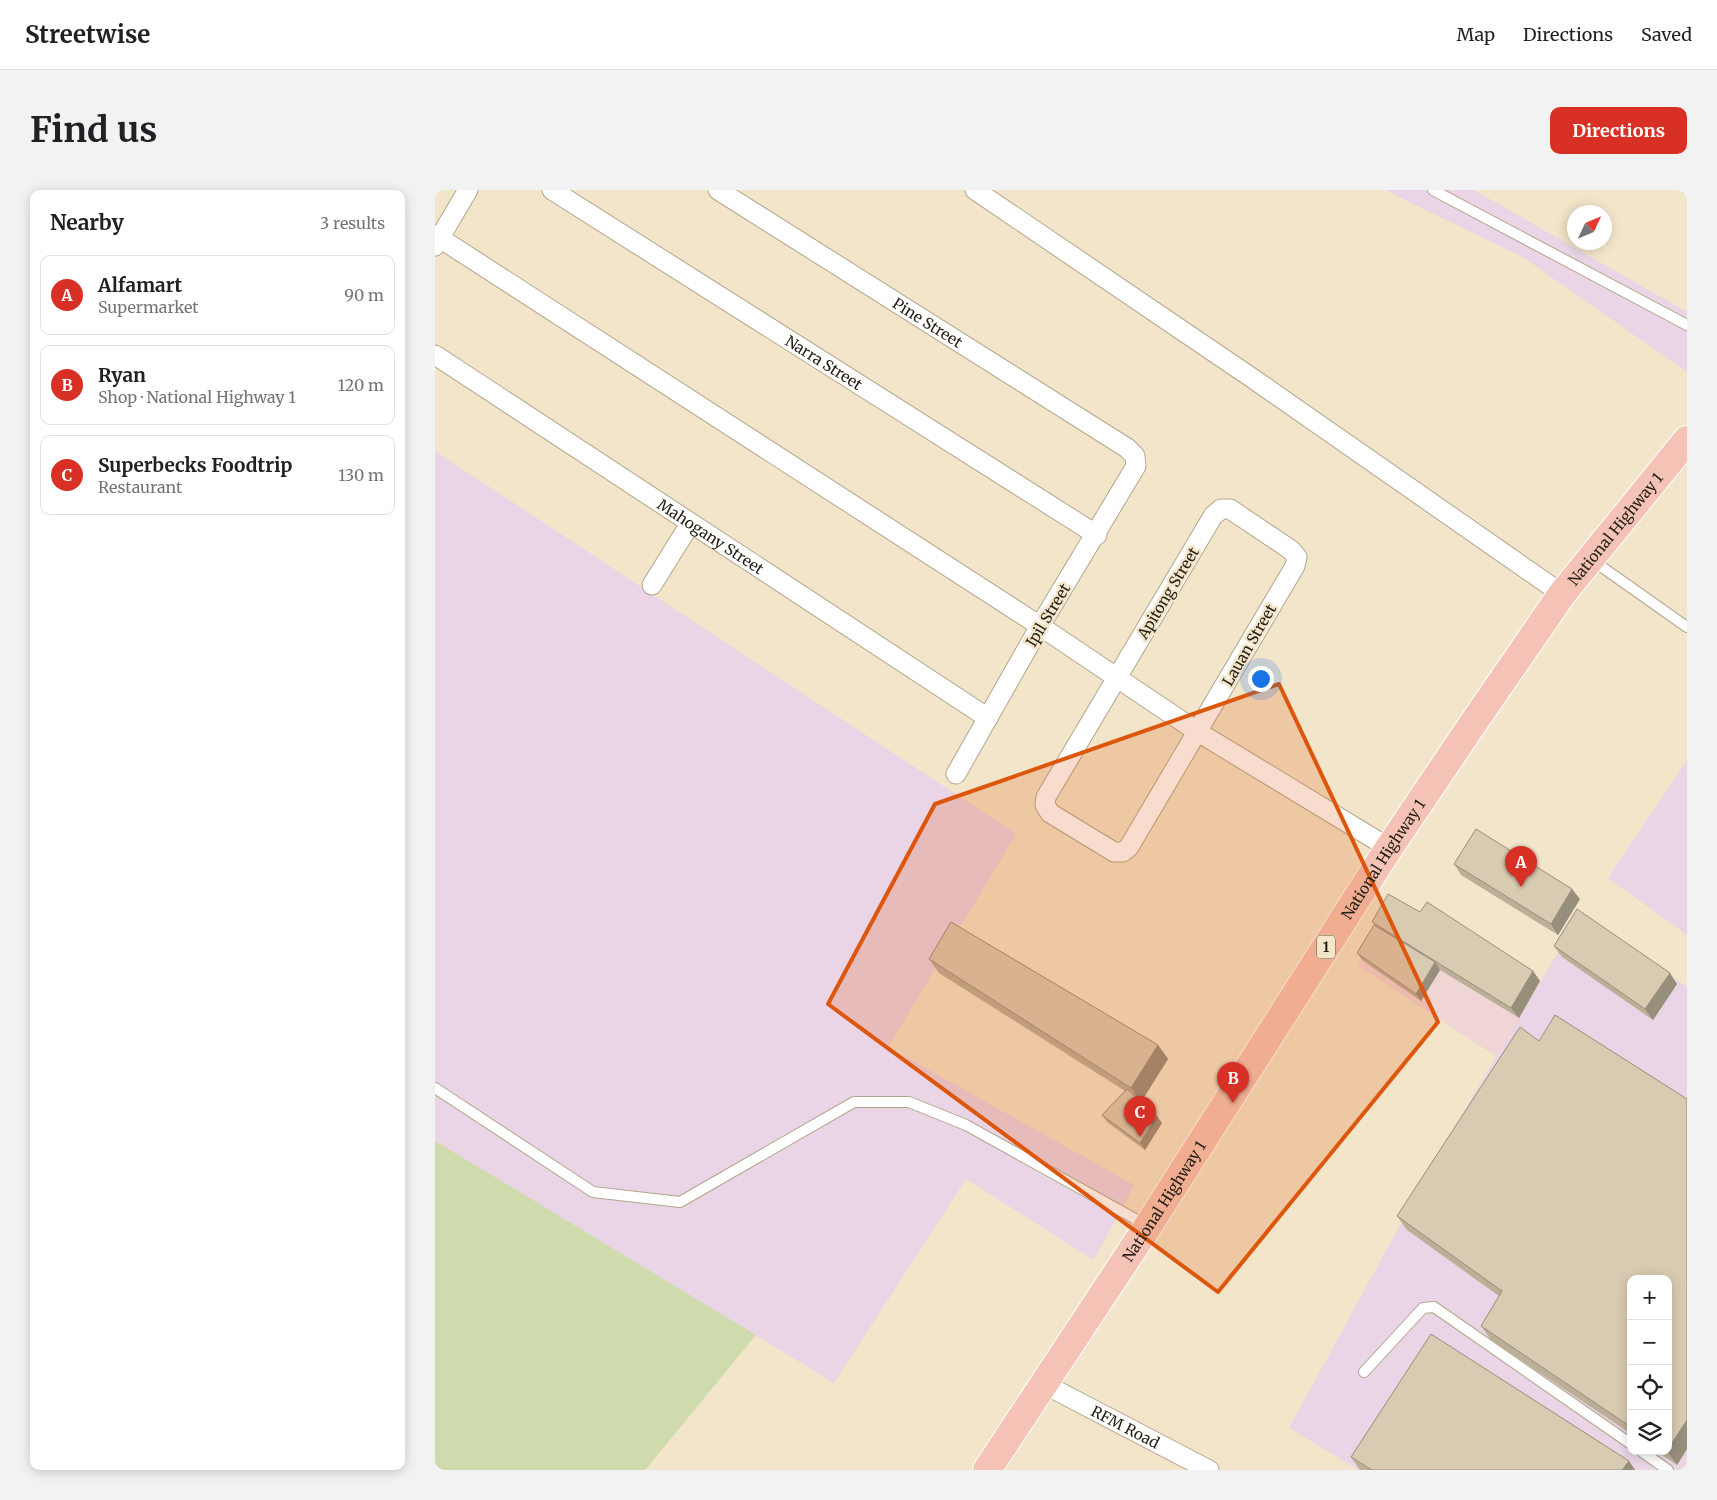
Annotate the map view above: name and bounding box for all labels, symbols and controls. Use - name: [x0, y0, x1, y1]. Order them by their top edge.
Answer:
- text: Streetwise: [25, 19, 150, 50]
- text: Map: [1457, 23, 1495, 46]
- text: Directions: [1523, 23, 1613, 46]
- text: Saved: [1641, 23, 1692, 46]
- button: Directions: [1550, 107, 1687, 154]
- text: Find us: [30, 108, 157, 152]
- north arrow: [1567, 205, 1612, 250]
- text: Nearby: [50, 209, 124, 236]
- text: 3 results: [320, 213, 385, 233]
- text: Alfamart: [98, 273, 182, 297]
- text: A: [61, 285, 73, 305]
- text: 90 m: [344, 285, 384, 305]
- street label: Pine Street: [889, 293, 966, 351]
- text: Supermarket: [98, 297, 199, 317]
- street label: Narra Street: [782, 331, 866, 394]
- text: Ryan: [98, 363, 146, 387]
- text: B: [61, 375, 73, 395]
- text: 120 m: [338, 375, 384, 395]
- text: Shop · National Highway 1: [98, 387, 296, 407]
- text: Superbecks Foodtrip: [98, 453, 292, 477]
- text: C: [62, 465, 72, 485]
- text: 130 m: [338, 465, 384, 485]
- street label: National Highway 1: [1564, 468, 1667, 589]
- text: Restaurant: [98, 477, 182, 497]
- street label: Mahogany Street: [654, 494, 768, 578]
- street label: Apitong Street: [1133, 544, 1203, 643]
- street label: Ipil Street: [1022, 580, 1074, 650]
- street label: Lauan Street: [1218, 601, 1280, 689]
- your location: [1248, 666, 1274, 692]
- street label: National Highway 1: [1337, 795, 1429, 923]
- pin: A: [1505, 846, 1537, 887]
- road number: 1: [1317, 936, 1335, 959]
- pin: B: [1217, 1062, 1249, 1103]
- pin: C: [1124, 1096, 1156, 1137]
- street label: National Highway 1: [1118, 1137, 1210, 1265]
- map controls: [1627, 1275, 1672, 1455]
- button: +: [1627, 1275, 1672, 1320]
- button: −: [1627, 1320, 1672, 1365]
- button: locate: [1627, 1365, 1672, 1410]
- street label: RFM Road: [1088, 1401, 1163, 1452]
- button: layers: [1627, 1410, 1672, 1455]

